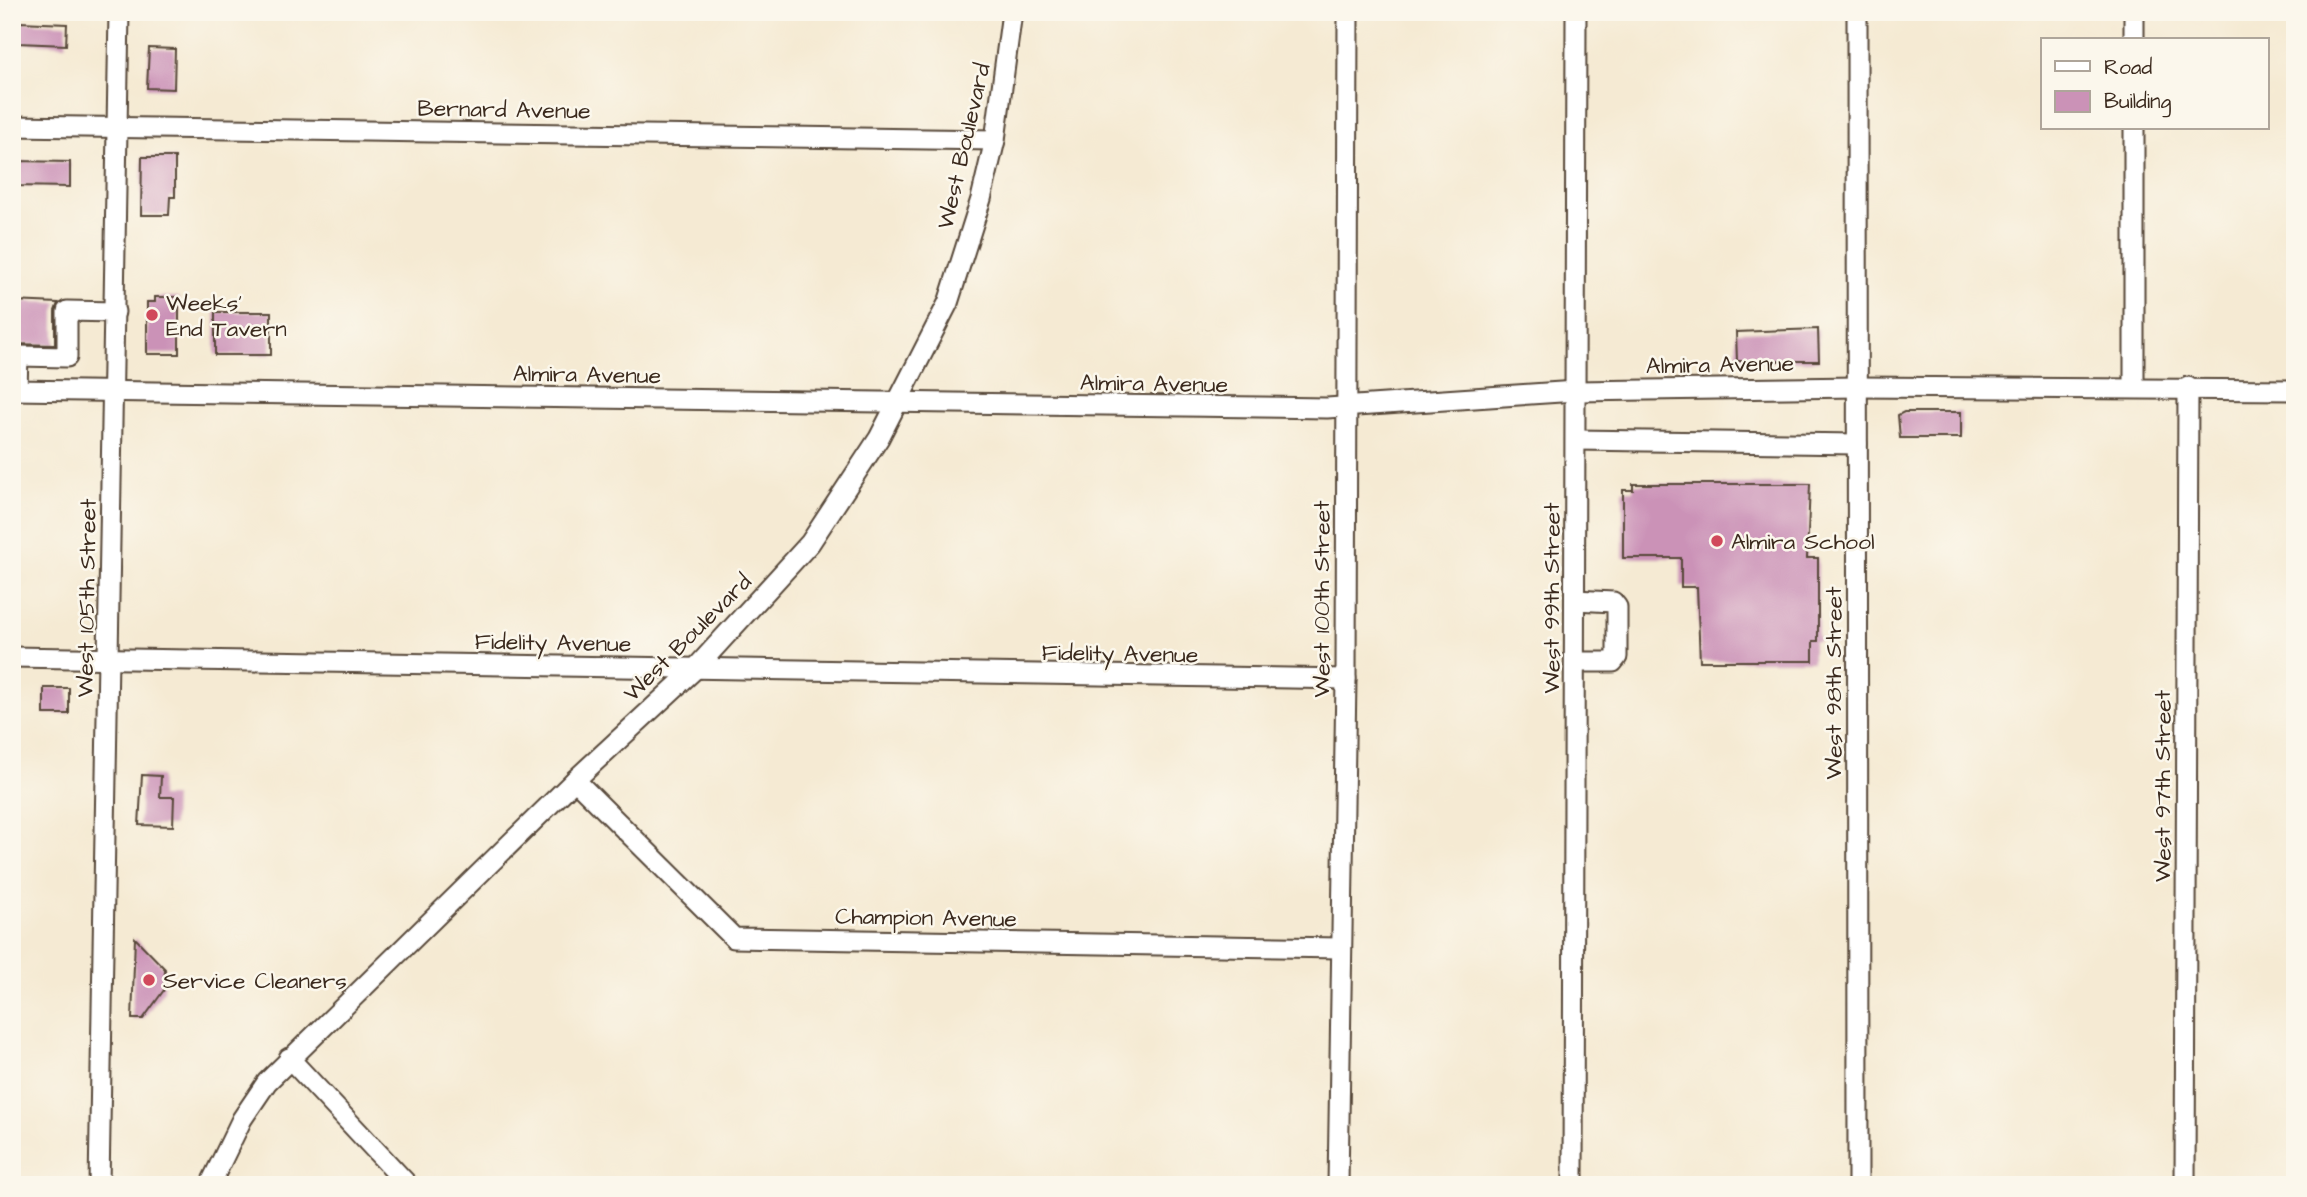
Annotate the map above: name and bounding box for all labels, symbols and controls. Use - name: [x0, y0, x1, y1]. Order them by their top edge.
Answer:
- legend: [2041, 38, 2268, 130]
- text: Road: [2104, 53, 2152, 82]
- street label: West Boulevard: [929, 60, 999, 232]
- text: Building: [2104, 87, 2172, 118]
- street label: Bernard Avenue: [417, 92, 591, 128]
- place label: Weeks' End Tavern: [166, 287, 287, 345]
- marker: Weeks' End Tavern: [144, 307, 160, 323]
- street label: Almira Avenue: [1646, 348, 1794, 382]
- street label: Almira Avenue: [513, 358, 661, 392]
- street label: Almira Avenue: [1080, 367, 1228, 401]
- street label: West 105th Street: [69, 498, 105, 698]
- street label: West 100th Street: [1306, 500, 1338, 697]
- street label: West 99th Street: [1536, 502, 1568, 694]
- place label: Almira School: [1731, 526, 1875, 558]
- marker: Almira School: [1709, 533, 1725, 549]
- street label: West Boulevard: [617, 566, 759, 709]
- street label: West 98th Street: [1818, 586, 1850, 779]
- street label: Fidelity Avenue: [474, 626, 632, 661]
- street label: Fidelity Avenue: [1041, 637, 1199, 672]
- street label: West 97th Street: [2147, 689, 2179, 882]
- street label: Champion Avenue: [835, 900, 1017, 936]
- place label: Service Cleaners: [163, 965, 347, 997]
- marker: Service Cleaners: [141, 972, 157, 988]

